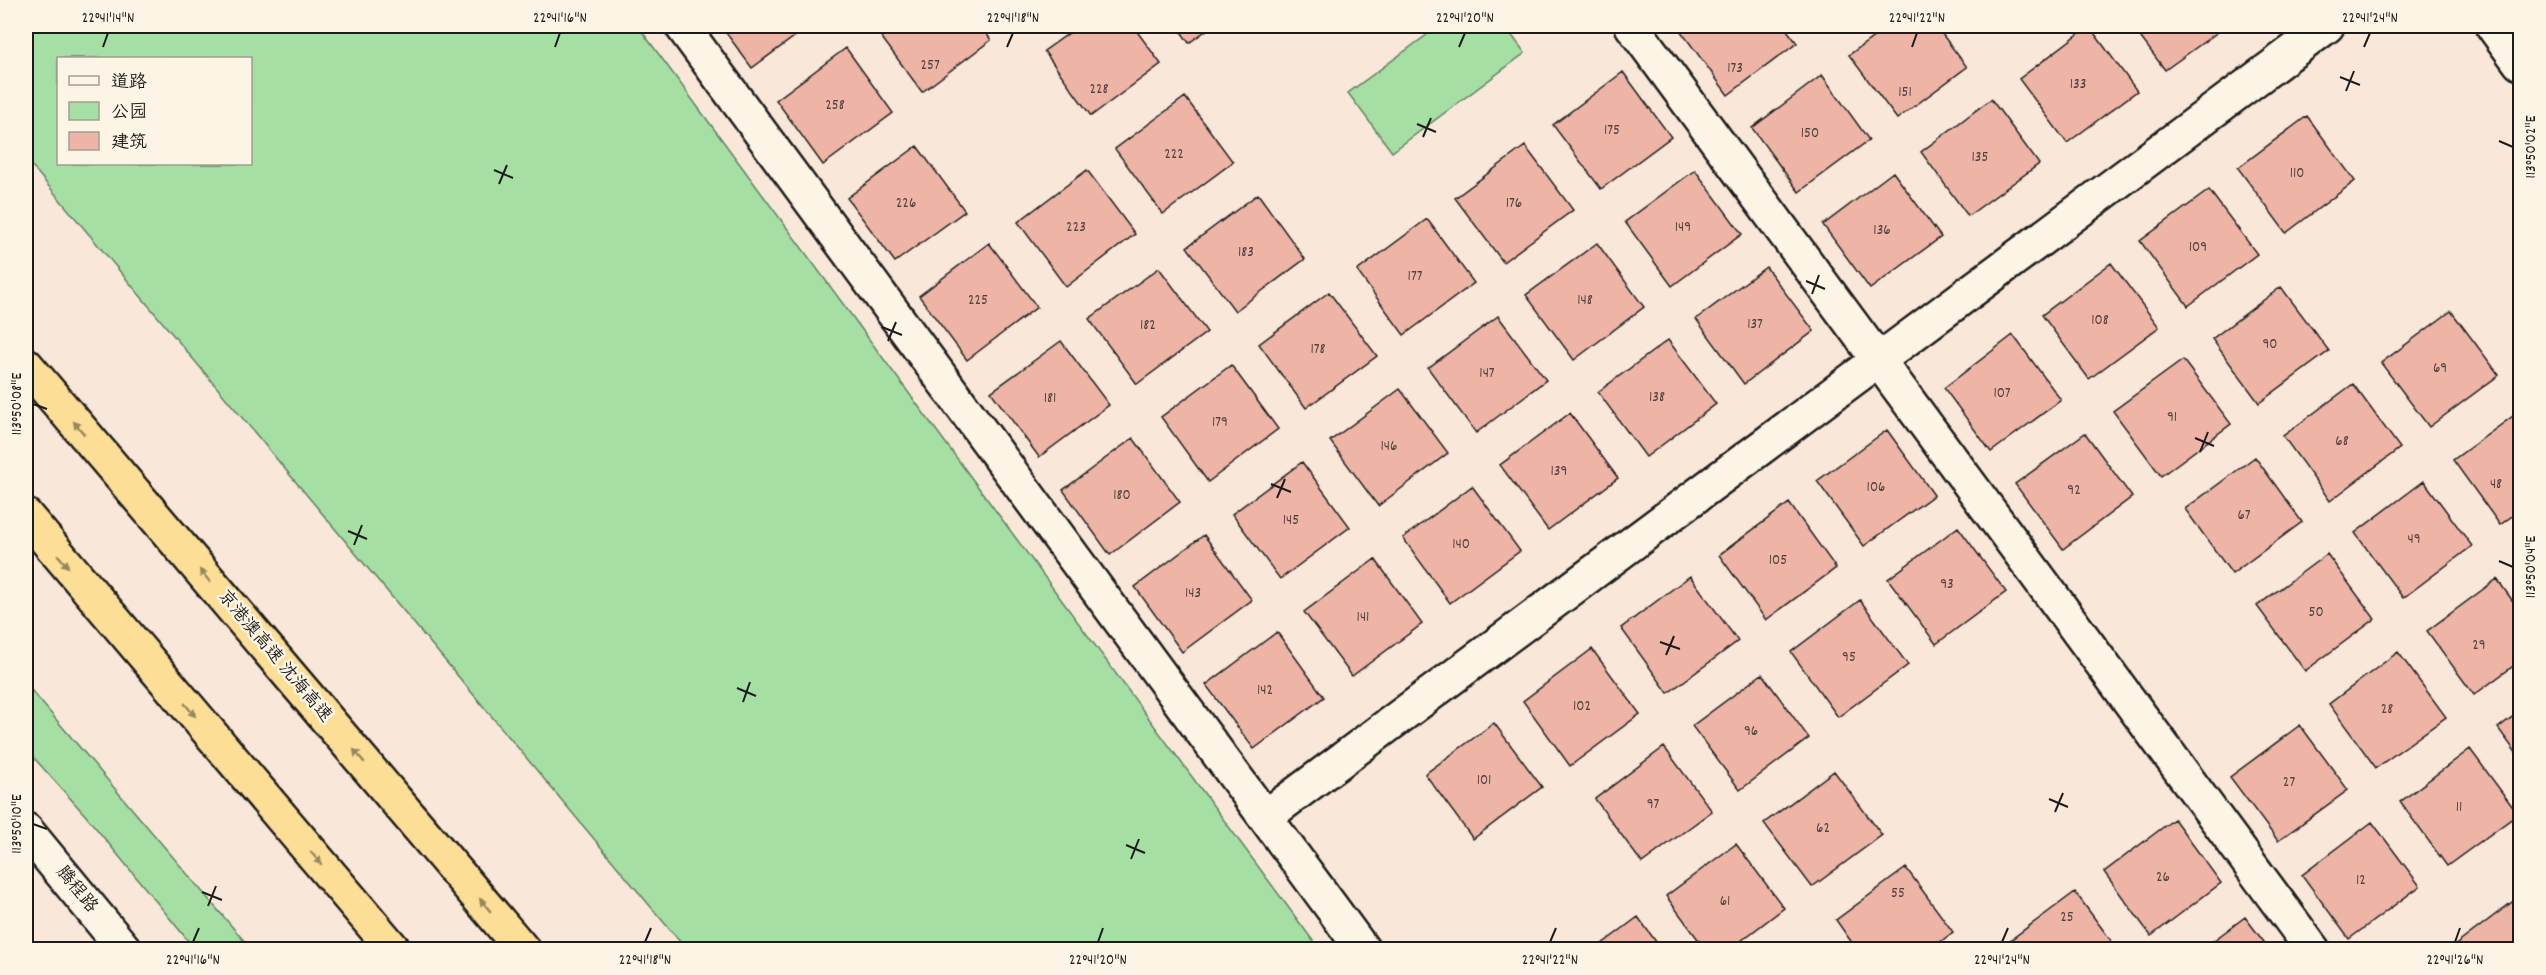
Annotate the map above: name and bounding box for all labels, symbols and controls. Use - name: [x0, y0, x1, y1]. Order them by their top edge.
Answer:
- text: 22°41'14"N: [82, 8, 134, 30]
- text: 22°41'16"N: [533, 8, 587, 30]
- text: 22°41'18"N: [987, 8, 1039, 30]
- text: 22°41'20"N: [1436, 8, 1494, 30]
- text: 22°41'22"N: [1889, 8, 1945, 30]
- text: 22°41'24"N: [2342, 8, 2398, 30]
- house number: 257: [920, 55, 940, 77]
- legend: [57, 57, 252, 165]
- house number: 173: [1727, 58, 1743, 80]
- text: 道路: [111, 71, 147, 96]
- house number: 133: [2070, 74, 2086, 96]
- house number: 228: [1089, 79, 1109, 101]
- house number: 151: [1898, 82, 1912, 104]
- house number: 258: [825, 95, 845, 117]
- text: 公园: [111, 101, 147, 126]
- text: 113°50'02"E: [2521, 115, 2543, 179]
- house number: 175: [1604, 120, 1620, 142]
- house number: 150: [1801, 123, 1819, 145]
- text: 建筑: [111, 131, 147, 156]
- house number: 222: [1164, 144, 1184, 166]
- house number: 135: [1972, 147, 1988, 169]
- house number: 110: [2290, 163, 2304, 185]
- house number: 226: [896, 193, 916, 215]
- house number: 176: [1506, 193, 1522, 215]
- house number: 223: [1066, 217, 1086, 239]
- house number: 149: [1675, 217, 1691, 239]
- house number: 136: [1873, 220, 1891, 242]
- house number: 109: [2189, 237, 2207, 259]
- house number: 183: [1238, 242, 1254, 264]
- house number: 177: [1408, 266, 1423, 288]
- house number: 225: [968, 290, 988, 312]
- house number: 148: [1577, 290, 1593, 312]
- house number: 108: [2091, 310, 2109, 332]
- house number: 137: [1747, 314, 1763, 336]
- house number: 182: [1140, 315, 1156, 337]
- house number: 90: [2262, 334, 2278, 356]
- house number: 178: [1310, 339, 1326, 361]
- house number: 69: [2433, 358, 2447, 380]
- house number: 147: [1479, 363, 1495, 385]
- text: 113°50'08"E: [7, 373, 29, 435]
- house number: 107: [1993, 383, 2011, 405]
- house number: 138: [1649, 387, 1665, 409]
- house number: 181: [1044, 388, 1056, 410]
- house number: 91: [2167, 407, 2177, 429]
- house number: 179: [1212, 412, 1228, 434]
- one-way arrow: [73, 421, 86, 436]
- house number: 68: [2335, 431, 2349, 453]
- house number: 146: [1381, 436, 1397, 458]
- house number: 139: [1551, 461, 1567, 483]
- house number: 48: [2490, 474, 2502, 496]
- house number: 106: [1867, 477, 1885, 499]
- house number: 92: [2067, 480, 2081, 502]
- house number: 180: [1113, 485, 1131, 507]
- house number: 67: [2237, 505, 2251, 527]
- house number: 145: [1283, 510, 1299, 532]
- house number: 49: [2407, 529, 2421, 551]
- house number: 140: [1452, 534, 1470, 556]
- text: 113°50'04"E: [2521, 535, 2543, 598]
- house number: 105: [1769, 550, 1787, 572]
- one-way arrow: [57, 553, 70, 569]
- one-way arrow: [199, 569, 212, 584]
- house number: 93: [1940, 574, 1954, 596]
- house number: 143: [1185, 583, 1201, 605]
- street label: 京港澳高速 沈海高速: [211, 585, 337, 729]
- house number: 50: [2308, 602, 2324, 624]
- house number: 141: [1357, 607, 1369, 629]
- house number: 29: [2472, 635, 2486, 657]
- house number: 95: [1842, 647, 1856, 669]
- house number: 142: [1257, 680, 1273, 702]
- house number: 102: [1573, 696, 1591, 718]
- house number: 28: [2381, 699, 2393, 721]
- one-way arrow: [183, 702, 196, 718]
- house number: 96: [1744, 721, 1758, 743]
- one-way arrow: [352, 749, 366, 764]
- house number: 101: [1477, 770, 1491, 792]
- house number: 27: [2283, 772, 2295, 794]
- text: 113°50'10"E: [7, 794, 29, 854]
- house number: 97: [1647, 794, 1660, 816]
- house number: 11: [2456, 797, 2462, 819]
- house number: 62: [1816, 818, 1830, 840]
- one-way arrow: [309, 850, 322, 865]
- street label: 腾程路: [49, 861, 103, 919]
- house number: 26: [2156, 867, 2170, 889]
- house number: 12: [2356, 870, 2366, 892]
- house number: 55: [1891, 883, 1905, 905]
- house number: 61: [1720, 891, 1730, 913]
- one-way arrow: [479, 897, 492, 913]
- house number: 25: [2060, 907, 2074, 929]
- text: 22°41'16"N: [166, 950, 220, 972]
- text: 22°41'18"N: [619, 950, 671, 972]
- text: 22°41'20"N: [1069, 950, 1127, 972]
- text: 22°41'22"N: [1522, 950, 1578, 972]
- text: 22°41'24"N: [1974, 950, 2030, 972]
- text: 22°41'26"N: [2426, 950, 2484, 972]

